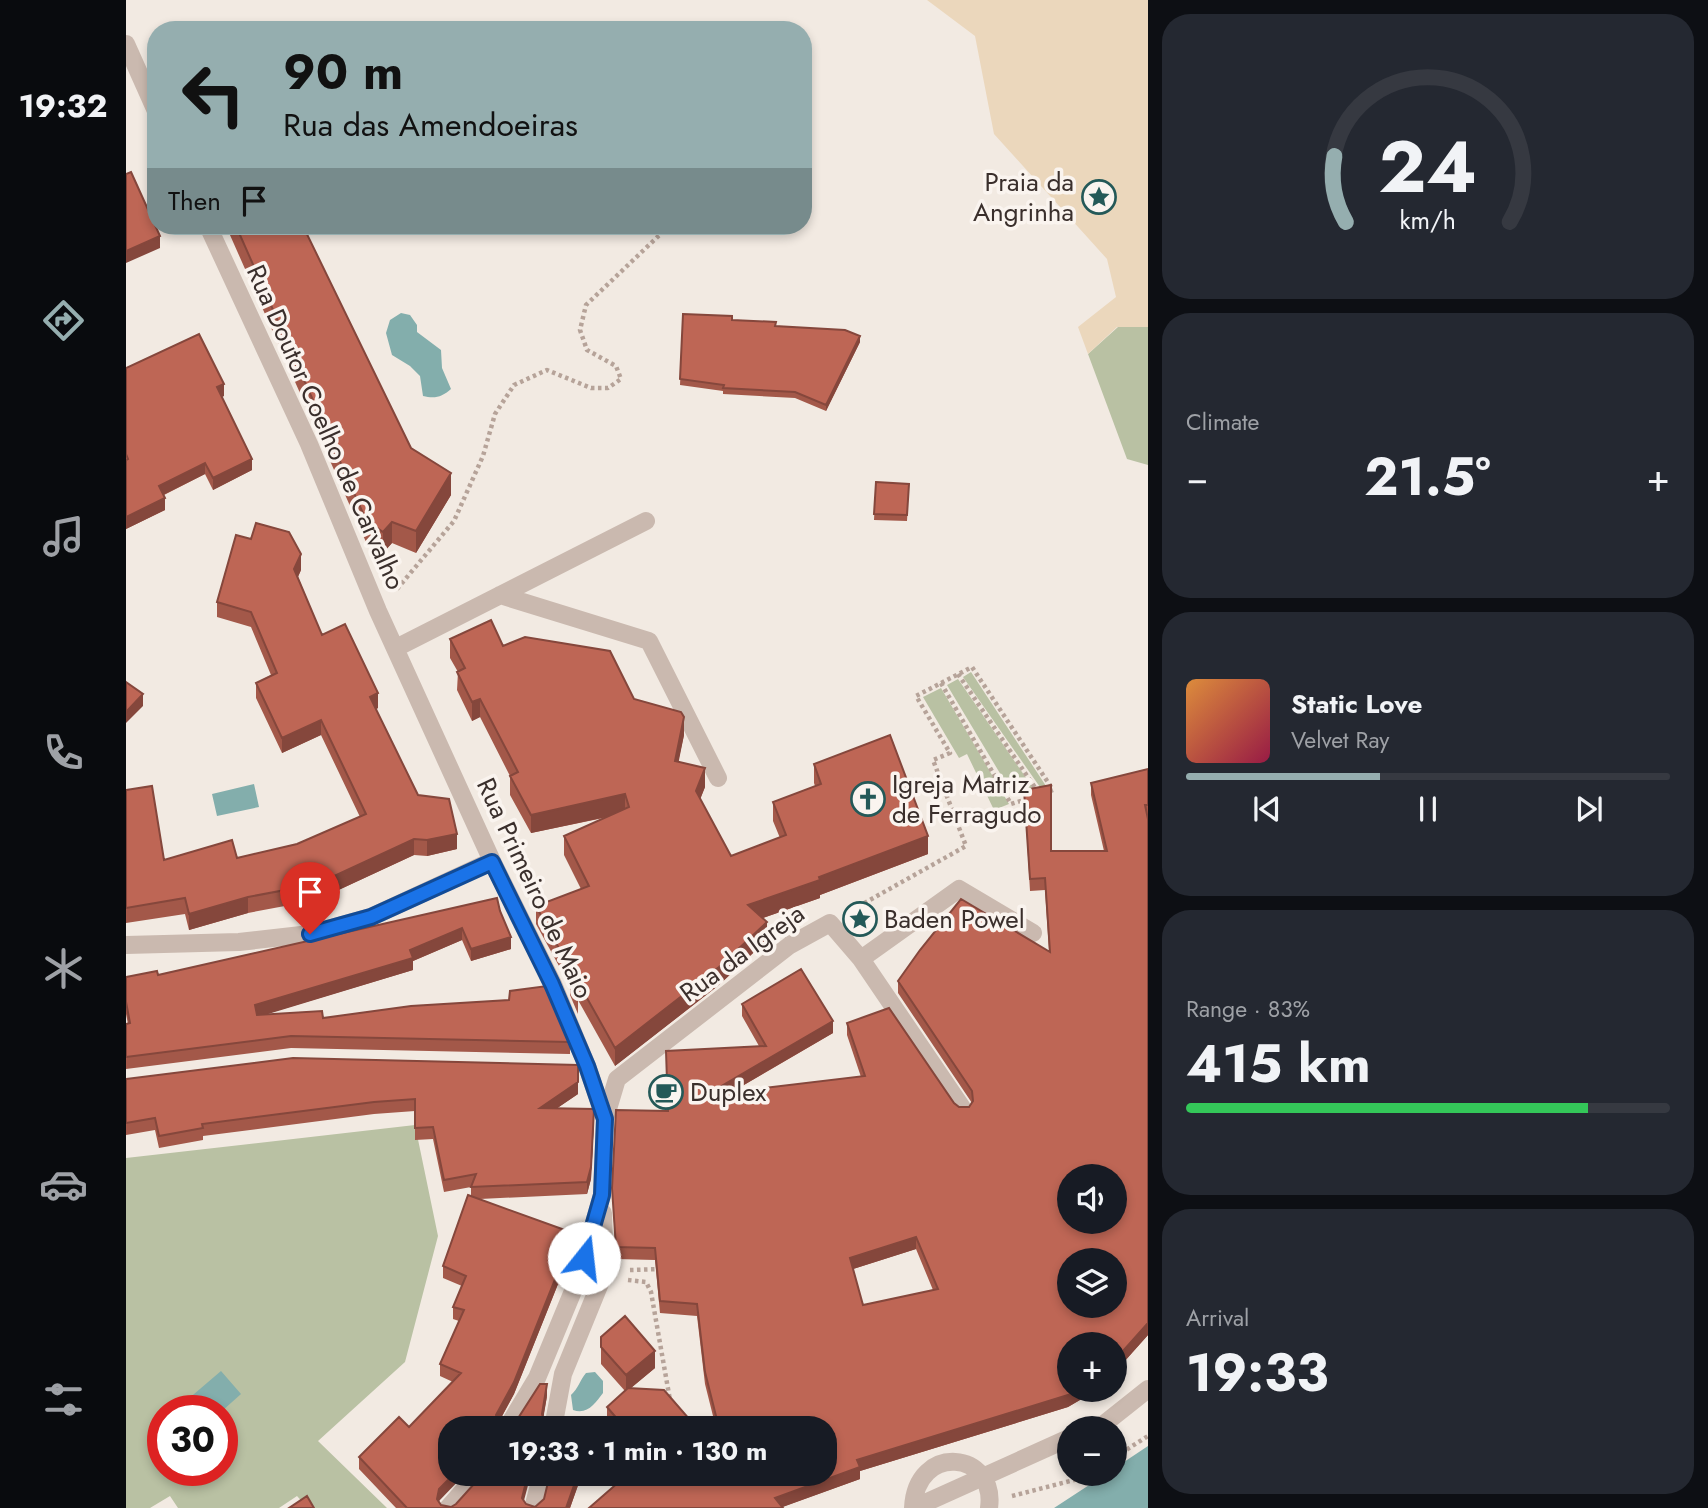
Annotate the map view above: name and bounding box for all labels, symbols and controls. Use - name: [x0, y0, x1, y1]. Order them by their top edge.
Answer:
- text: 90 m: [283, 37, 403, 107]
- icon: left: [168, 49, 259, 140]
- text: 19:32: [19, 83, 107, 129]
- text: Rua das Amendoeiras: [283, 102, 578, 148]
- text: 24: [1379, 115, 1477, 220]
- place label: Praia da Angrinha: [973, 163, 1074, 231]
- place icon: Praia da Angrinha: [1080, 178, 1118, 216]
- text: Then: [168, 182, 221, 220]
- icon: arrive: [235, 182, 273, 220]
- text: km/h: [1400, 202, 1456, 238]
- street label: Rua Doutor Coelho de Carvalho: [237, 258, 415, 596]
- icon: directions: [39, 296, 88, 345]
- text: Climate: [1186, 405, 1259, 439]
- text: 21.5°: [1364, 439, 1491, 515]
- text: −: [1186, 450, 1208, 505]
- text: +: [1647, 450, 1670, 505]
- icon: music: [39, 512, 88, 561]
- text: Static Love: [1291, 685, 1423, 723]
- text: Velvet Ray: [1291, 723, 1389, 757]
- icon: phone: [39, 728, 88, 777]
- place label: Igreja Matriz de Ferragudo: [892, 765, 1041, 833]
- street label: Rua Primeiro de Maio: [467, 771, 603, 1005]
- church icon: Igreja Matriz de Ferragudo: [849, 780, 887, 818]
- icon: previous: [1248, 790, 1286, 828]
- icon: pause: [1409, 790, 1447, 828]
- icon: next: [1570, 790, 1608, 828]
- pin: [280, 862, 340, 934]
- icon: arrive: [291, 873, 329, 911]
- street label: Rua da Igreja: [672, 895, 812, 1011]
- place icon: Baden Powel: [841, 900, 879, 938]
- place label: Baden Powel: [884, 900, 1025, 938]
- icon: climate: [39, 944, 88, 993]
- text: Range · 83%: [1186, 992, 1310, 1026]
- text: 415 km: [1186, 1026, 1371, 1102]
- cafe icon: Duplex: [647, 1073, 685, 1111]
- place label: Duplex: [690, 1073, 766, 1111]
- icon: car: [39, 1160, 88, 1209]
- map controls: [1057, 1164, 1127, 1486]
- button: sound: [1057, 1164, 1127, 1234]
- position arrow: [547, 1221, 621, 1295]
- button: layers: [1057, 1248, 1127, 1318]
- text: Arrival: [1186, 1301, 1249, 1335]
- button: +: [1057, 1332, 1127, 1402]
- text: 19:33: [1186, 1335, 1329, 1411]
- icon: filters: [39, 1375, 88, 1424]
- speed limit sign: 30: [147, 1395, 238, 1486]
- button: −: [1057, 1416, 1127, 1486]
- text: 19:33 · 1 min · 130 m: [508, 1432, 767, 1470]

